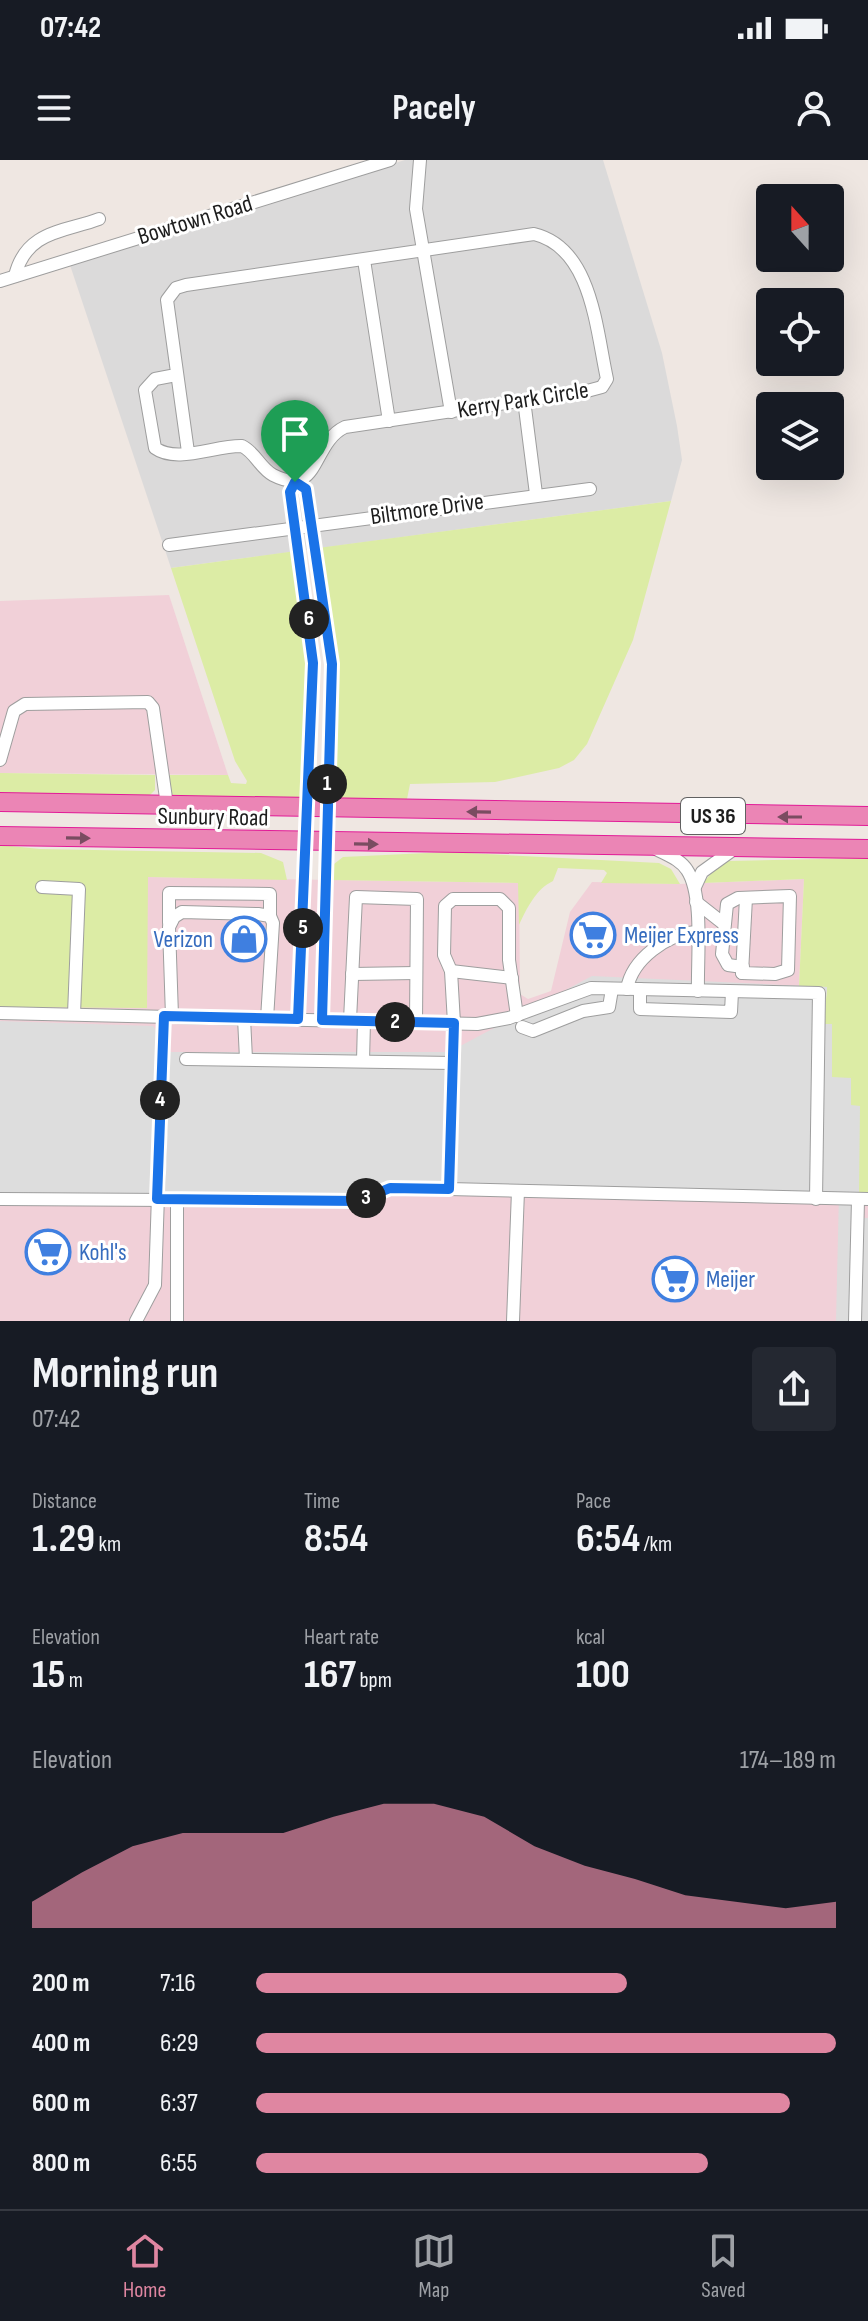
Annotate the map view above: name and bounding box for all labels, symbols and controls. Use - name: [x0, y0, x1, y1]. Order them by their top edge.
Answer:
- text: 07:42: [40, 10, 101, 46]
- icon: menu: [32, 86, 76, 130]
- icon: person: [792, 86, 836, 130]
- text: Pacely: [392, 87, 476, 130]
- north arrow: [756, 184, 844, 272]
- map controls: [756, 184, 844, 480]
- street label: Bowtown Road: [134, 189, 256, 251]
- button: locate: [756, 288, 844, 376]
- street label: Kerry Park Circle: [455, 375, 591, 425]
- button: layers: [756, 392, 844, 480]
- pin: [261, 400, 329, 482]
- icon: arrive: [273, 412, 317, 456]
- street label: Biltmore Drive: [368, 487, 486, 531]
- pin: 6: [289, 599, 329, 639]
- text: 6: [304, 605, 314, 632]
- pin: 1: [307, 764, 347, 804]
- text: 1: [323, 770, 331, 797]
- road number: US 36: [681, 798, 745, 834]
- street label: Sunbury Road: [157, 802, 269, 832]
- one-way arrow: [466, 806, 491, 818]
- one-way arrow: [777, 811, 802, 823]
- one-way arrow: [66, 832, 91, 845]
- one-way arrow: [354, 838, 379, 851]
- pin: 5: [283, 908, 323, 948]
- supermarket icon: Meijer Express: [569, 911, 617, 959]
- text: 5: [298, 914, 308, 941]
- shop icon: Verizon: [220, 915, 268, 963]
- place label: Meijer Express: [624, 921, 739, 950]
- place label: Verizon: [153, 925, 213, 954]
- pin: 2: [375, 1002, 415, 1042]
- text: 2: [390, 1008, 400, 1035]
- pin: 4: [140, 1080, 180, 1120]
- text: 4: [155, 1086, 165, 1113]
- pin: 3: [346, 1178, 386, 1218]
- text: 3: [361, 1184, 371, 1211]
- supermarket icon: Kohl's: [24, 1228, 72, 1276]
- place label: Kohl's: [79, 1238, 127, 1267]
- supermarket icon: Meijer: [651, 1255, 699, 1303]
- place label: Meijer: [706, 1265, 755, 1294]
- text: Morning run: [32, 1347, 218, 1400]
- button: share: [752, 1347, 836, 1431]
- text: 07:42: [32, 1404, 80, 1435]
- text: Distance: [32, 1488, 97, 1515]
- text: Time: [304, 1488, 340, 1515]
- text: Pace: [576, 1488, 611, 1515]
- text: 1.29: [32, 1515, 95, 1563]
- text: 8:54: [304, 1515, 368, 1563]
- text: 6:54: [576, 1515, 640, 1563]
- text: km: [95, 1531, 121, 1558]
- text: /km: [640, 1531, 672, 1558]
- text: Elevation: [32, 1624, 100, 1651]
- text: Heart rate: [304, 1624, 379, 1651]
- text: kcal: [576, 1624, 605, 1651]
- text: 15: [32, 1651, 65, 1699]
- text: 167: [304, 1651, 356, 1699]
- text: 100: [576, 1651, 630, 1699]
- text: m: [65, 1667, 83, 1694]
- text: bpm: [356, 1667, 392, 1694]
- text: Elevation: [32, 1745, 112, 1776]
- text: 174–189 m: [740, 1745, 836, 1776]
- text: 200 m: [32, 1968, 89, 1999]
- text: 7:16: [160, 1968, 196, 1999]
- text: 400 m: [32, 2028, 90, 2059]
- text: 6:29: [160, 2028, 199, 2059]
- text: 600 m: [32, 2088, 90, 2119]
- text: 6:37: [160, 2088, 198, 2119]
- text: 800 m: [32, 2148, 90, 2179]
- text: 6:55: [160, 2148, 197, 2179]
- tab: Home: [123, 2229, 167, 2304]
- tab: Map: [412, 2229, 456, 2304]
- tab: Saved: [701, 2229, 745, 2304]

